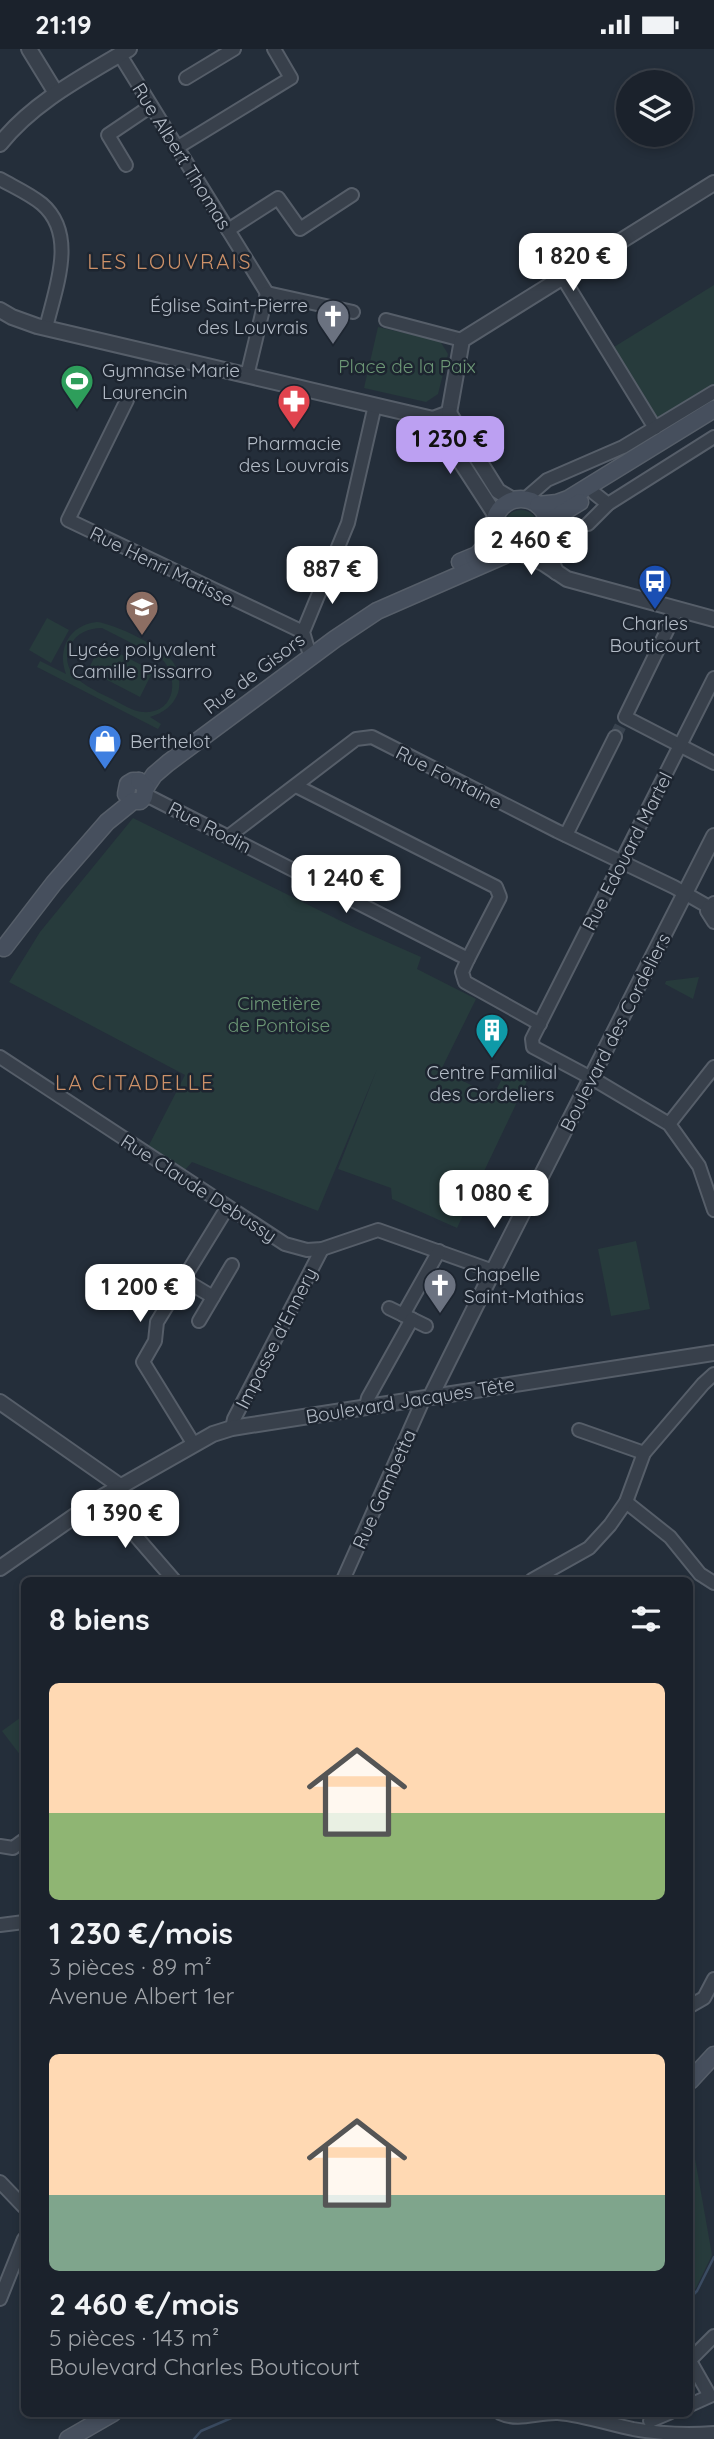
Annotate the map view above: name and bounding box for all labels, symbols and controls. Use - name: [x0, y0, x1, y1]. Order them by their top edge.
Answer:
- text: 21:19: [35, 8, 92, 41]
- map controls: [616, 70, 693, 147]
- button: layers: [616, 70, 693, 147]
- street label: Rue Albert Thomas: [127, 78, 237, 234]
- pin: 1 820 €: [508, 233, 638, 293]
- text: 1 820 €: [535, 241, 611, 270]
- district label: LES LOUVRAIS: [87, 248, 253, 274]
- place label: Église Saint-Pierre des Louvrais: [150, 293, 308, 339]
- church icon: Église Saint-Pierre des Louvrais: [314, 297, 352, 346]
- park label: Place de la Paix: [338, 354, 476, 378]
- place label: Gymnase Marie Laurencin: [102, 358, 240, 404]
- sports icon: Gymnase Marie Laurencin: [58, 362, 96, 411]
- pharmacy icon: Pharmacie des Louvrais: [275, 382, 313, 431]
- pin: 1 230 €: [385, 417, 515, 476]
- text: 1 230 €: [412, 424, 488, 453]
- place label: Pharmacie des Louvrais: [239, 431, 349, 477]
- pin: 2 460 €: [466, 517, 596, 577]
- street label: Rue Henri Matisse: [86, 521, 238, 611]
- text: 2 460 €: [491, 525, 571, 554]
- pin: 887 €: [283, 547, 381, 606]
- text: 887 €: [303, 554, 361, 583]
- bus stop icon: Charles Bouticourt: [636, 562, 674, 611]
- school or university icon: Lycée polyvalent Camille Pissarro: [123, 588, 161, 637]
- place label: Charles Bouticourt: [609, 611, 701, 657]
- street label: Rue de Gisors: [199, 627, 309, 719]
- place label: Lycée polyvalent Camille Pissarro: [68, 637, 216, 683]
- shop icon: Berthelot: [86, 722, 124, 771]
- place label: Berthelot: [130, 729, 210, 753]
- street label: Rue Fontaine: [392, 740, 506, 814]
- street label: Rue Edouard Martel: [577, 768, 677, 934]
- street label: Rue Rodin: [164, 796, 256, 858]
- pin: 1 240 €: [281, 855, 411, 915]
- text: 1 240 €: [308, 863, 384, 892]
- street label: Boulevard des Cordeliers: [555, 929, 676, 1135]
- park label: Cimetière de Pontoise: [228, 991, 330, 1037]
- building icon: Centre Familial des Cordeliers: [473, 1011, 511, 1060]
- place label: Centre Familial des Cordeliers: [427, 1060, 558, 1106]
- district label: LA CITADELLE: [55, 1069, 215, 1095]
- street label: Rue Claude Debussy: [117, 1129, 281, 1247]
- pin: 1 080 €: [429, 1171, 559, 1230]
- text: 1 080 €: [455, 1178, 533, 1207]
- place label: Chapelle Saint-Mathias: [464, 1262, 584, 1308]
- street label: Impasse d'Ennery: [230, 1263, 322, 1413]
- pin: 1 200 €: [75, 1265, 205, 1324]
- church icon: Chapelle Saint-Mathias: [421, 1266, 459, 1315]
- text: 1 200 €: [101, 1272, 179, 1301]
- street label: Boulevard Jacques Tête: [304, 1372, 516, 1428]
- street label: Rue Gambetta: [347, 1426, 421, 1552]
- pin: 1 390 €: [60, 1491, 190, 1550]
- text: 1 390 €: [87, 1498, 163, 1527]
- text: 8 biens: [49, 1600, 150, 1638]
- icon: filters: [627, 1600, 665, 1638]
- icon: home: [294, 1729, 420, 1855]
- text: 1 230 €/mois: [49, 1914, 233, 1952]
- text: 3 pièces · 89 m²: [49, 1952, 212, 1981]
- text: Avenue Albert 1er: [49, 1981, 234, 2010]
- icon: home: [294, 2100, 420, 2226]
- text: 2 460 €/mois: [49, 2285, 239, 2323]
- text: 5 pièces · 143 m²: [49, 2323, 219, 2352]
- text: Boulevard Charles Bouticourt: [49, 2352, 360, 2381]

